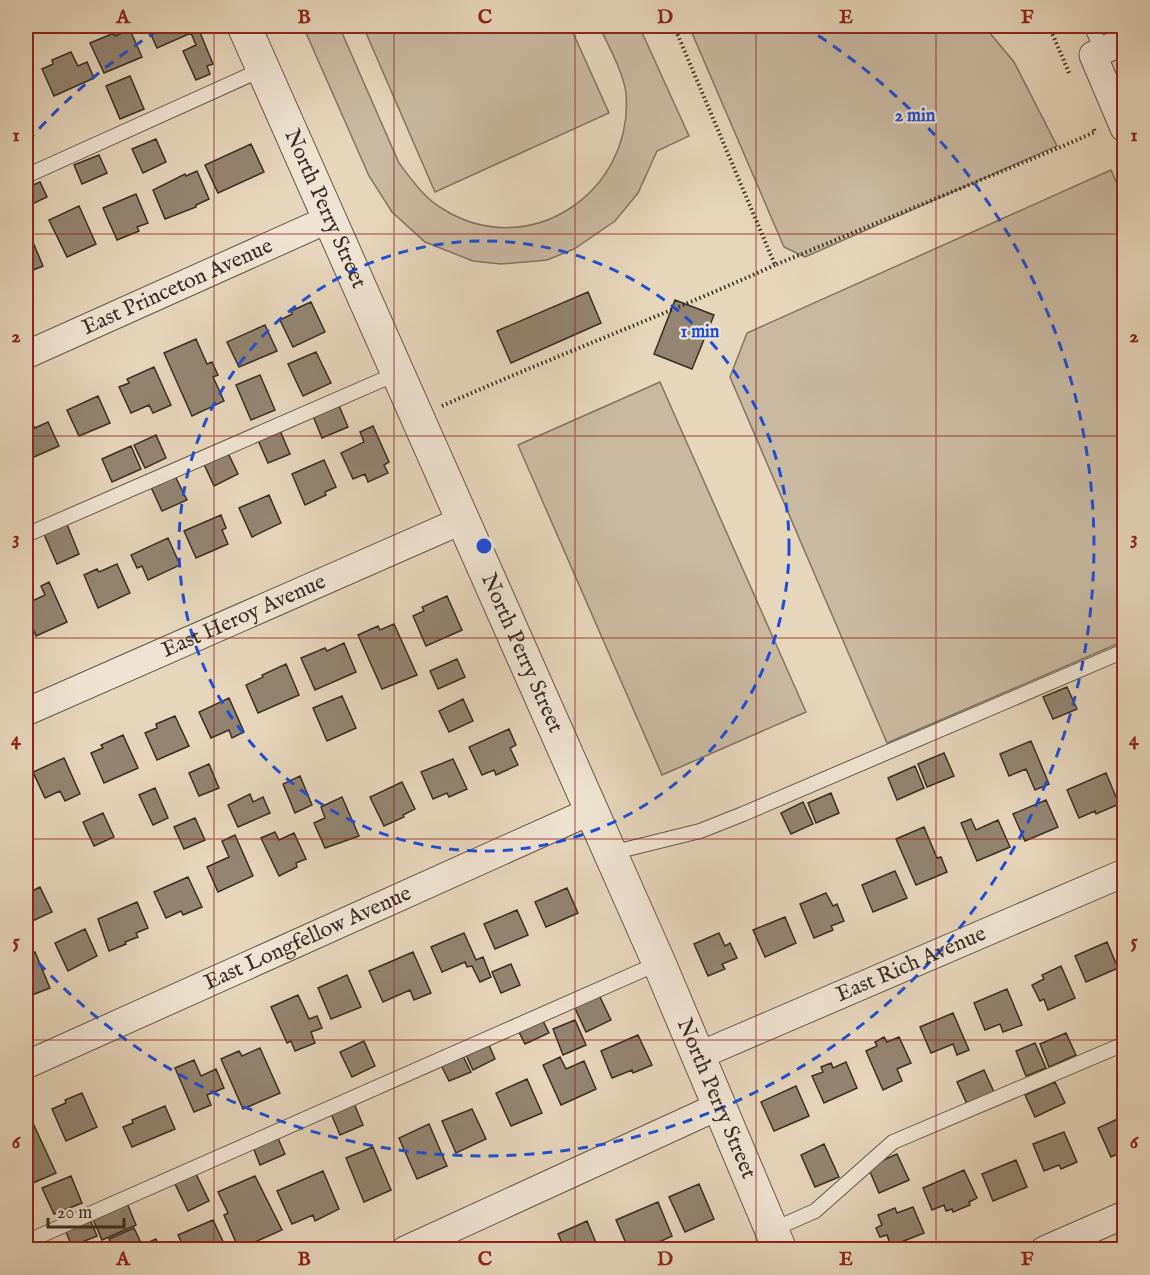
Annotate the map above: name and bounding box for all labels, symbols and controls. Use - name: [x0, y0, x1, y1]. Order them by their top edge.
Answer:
- text: A: [115, 5, 131, 30]
- text: B: [297, 5, 311, 30]
- text: C: [478, 5, 492, 30]
- text: D: [657, 5, 673, 30]
- text: E: [839, 5, 853, 30]
- text: F: [1021, 5, 1034, 30]
- text: 2 min: [895, 105, 936, 128]
- text: 1: [12, 123, 20, 148]
- text: 1: [1130, 123, 1138, 148]
- street label: North Perry Street: [277, 125, 373, 293]
- street label: East Princeton Avenue: [78, 232, 277, 342]
- text: 1 min: [681, 321, 720, 344]
- text: 2: [11, 324, 21, 349]
- text: 2: [1129, 324, 1139, 349]
- text: 3: [12, 526, 20, 551]
- text: 3: [1130, 526, 1138, 551]
- centre of rings: [474, 536, 494, 556]
- street label: East Heroy Avenue: [158, 568, 330, 665]
- street label: North Perry Street: [474, 569, 569, 738]
- text: 4: [11, 727, 22, 752]
- text: 4: [1129, 727, 1140, 752]
- street label: East Longfellow Avenue: [200, 880, 416, 997]
- street label: East Rich Avenue: [832, 920, 990, 1009]
- text: 5: [12, 929, 20, 954]
- text: 5: [1130, 929, 1138, 954]
- street label: North Perry Street: [670, 1014, 763, 1183]
- text: 6: [12, 1130, 22, 1155]
- text: 6: [1130, 1130, 1140, 1155]
- scale bar: [48, 1191, 124, 1229]
- text: 20 m: [57, 1202, 92, 1225]
- text: A: [115, 1247, 131, 1272]
- text: B: [297, 1247, 311, 1272]
- text: C: [478, 1247, 492, 1272]
- text: D: [657, 1247, 673, 1272]
- text: E: [839, 1247, 853, 1272]
- text: F: [1021, 1247, 1034, 1272]

